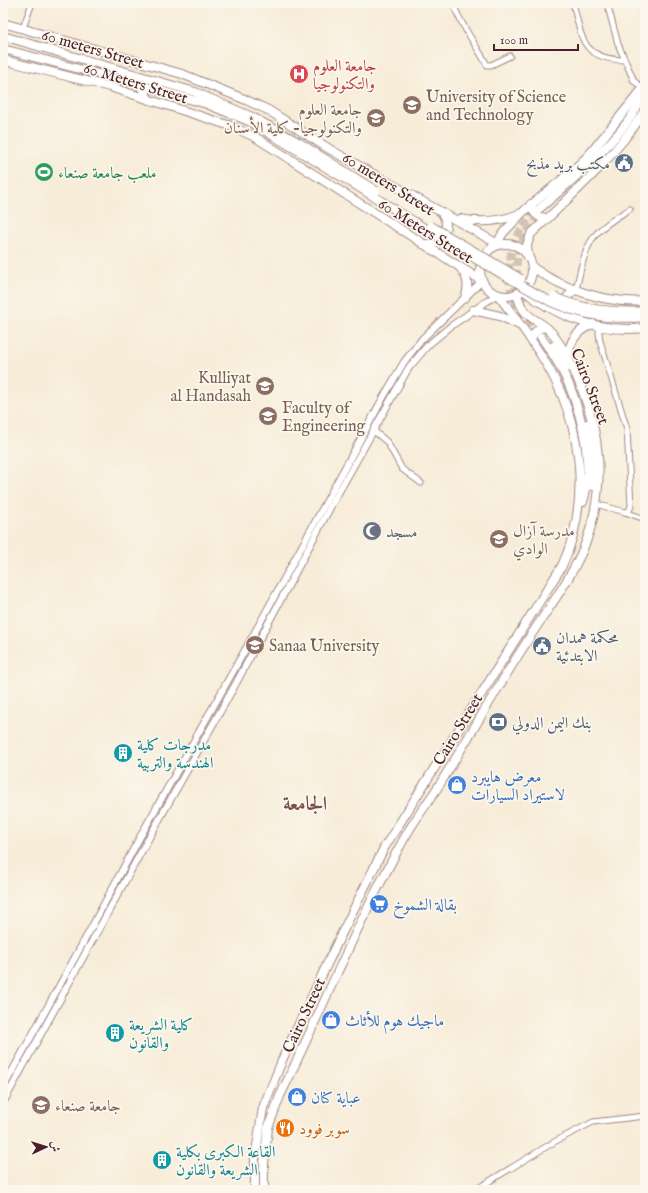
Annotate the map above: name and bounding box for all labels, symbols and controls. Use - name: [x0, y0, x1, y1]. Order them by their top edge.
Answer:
- street label: 60 meters Street: [39, 26, 146, 74]
- scale bar: [494, 26, 578, 52]
- text: 100 m: [500, 33, 528, 48]
- place label: جامعة العلوم والتكنولوجيا: [313, 57, 377, 95]
- street label: 60 Meters Street: [81, 59, 190, 109]
- hospital icon: جامعة العلوم والتكنولوجيا: [288, 63, 310, 85]
- place label: University of Science and Technology: [426, 88, 566, 126]
- school or university icon: University of Science and Technology: [401, 94, 423, 116]
- place label: جامعة العلوم والتكنولوجيا- كلية الأسنان: [224, 101, 362, 139]
- school or university icon: جامعة العلوم والتكنولوجيا- كلية الأسنان: [365, 107, 387, 129]
- street label: 60 meters Street: [338, 148, 438, 221]
- public building icon: مكتب بريد مذبح: [613, 152, 635, 174]
- place label: مكتب بريد مذبح: [526, 155, 610, 177]
- sports icon: ملعب جامعة صنعاء: [33, 161, 55, 183]
- place label: ملعب جامعة صنعاء: [58, 164, 157, 184]
- street label: 60 Meters Street: [374, 195, 476, 269]
- street label: Cairo Street: [565, 346, 613, 428]
- place label: Kulliyat al Handasah: [171, 369, 252, 407]
- school or university icon: Kulliyat al Handasah: [254, 375, 276, 397]
- place label: Faculty of Engineering: [282, 399, 365, 437]
- school or university icon: Faculty of Engineering: [257, 405, 279, 427]
- mosque icon: مسجد: [361, 520, 383, 542]
- place label: مدرسة آزال الوادي: [513, 521, 575, 561]
- place label: مسجد: [386, 523, 417, 543]
- school or university icon: مدرسة آزال الوادي: [488, 528, 510, 550]
- place label: محكمة همدان الابتدئية: [556, 629, 619, 667]
- school or university icon: Sanaa University: [244, 634, 266, 656]
- public building icon: محكمة همدان الابتدئية: [531, 635, 553, 657]
- place label: Sanaa University: [269, 637, 379, 657]
- street label: Cairo Street: [429, 690, 488, 770]
- bank icon: بنك اليمن الدولي: [487, 711, 509, 733]
- place label: بنك اليمن الدولي: [512, 714, 592, 735]
- place label: مدرجات كلية الهندسة والتربية: [137, 736, 213, 774]
- building icon: مدرجات كلية الهندسة والتربية: [112, 742, 134, 764]
- place label: معرض هايبرد لاستيراد السيارات: [471, 768, 565, 806]
- shop icon: معرض هايبرد لاستيراد السيارات: [446, 774, 468, 796]
- district label: الجامعة: [283, 792, 327, 817]
- supermarket icon: بقالة الشموخ: [368, 893, 390, 915]
- place label: بقالة الشموخ: [393, 896, 457, 919]
- street label: Cairo Street: [279, 975, 331, 1056]
- shop icon: ماجيك هوم للأثاث: [320, 1009, 342, 1031]
- place label: ماجيك هوم للأثاث: [345, 1010, 444, 1035]
- place label: كلية الشريعة والقانون: [129, 1016, 193, 1054]
- building icon: كلية الشريعة والقانون: [104, 1022, 126, 1044]
- shop icon: عباية كنان: [286, 1086, 308, 1108]
- place label: عباية كنان: [311, 1089, 361, 1109]
- school or university icon: جامعة صنعاء: [30, 1094, 52, 1116]
- place label: جامعة صنعاء: [55, 1097, 121, 1117]
- restaurant icon: سوبر فوود: [274, 1117, 296, 1139]
- place label: سوبر فوود: [299, 1120, 350, 1140]
- north arrow: [26, 1127, 66, 1167]
- text: ش: [48, 1140, 62, 1152]
- place label: القاعة الكبرى بكلية الشريعة والقانون: [176, 1143, 275, 1181]
- building icon: القاعة الكبرى بكلية الشريعة والقانون: [151, 1149, 173, 1171]

